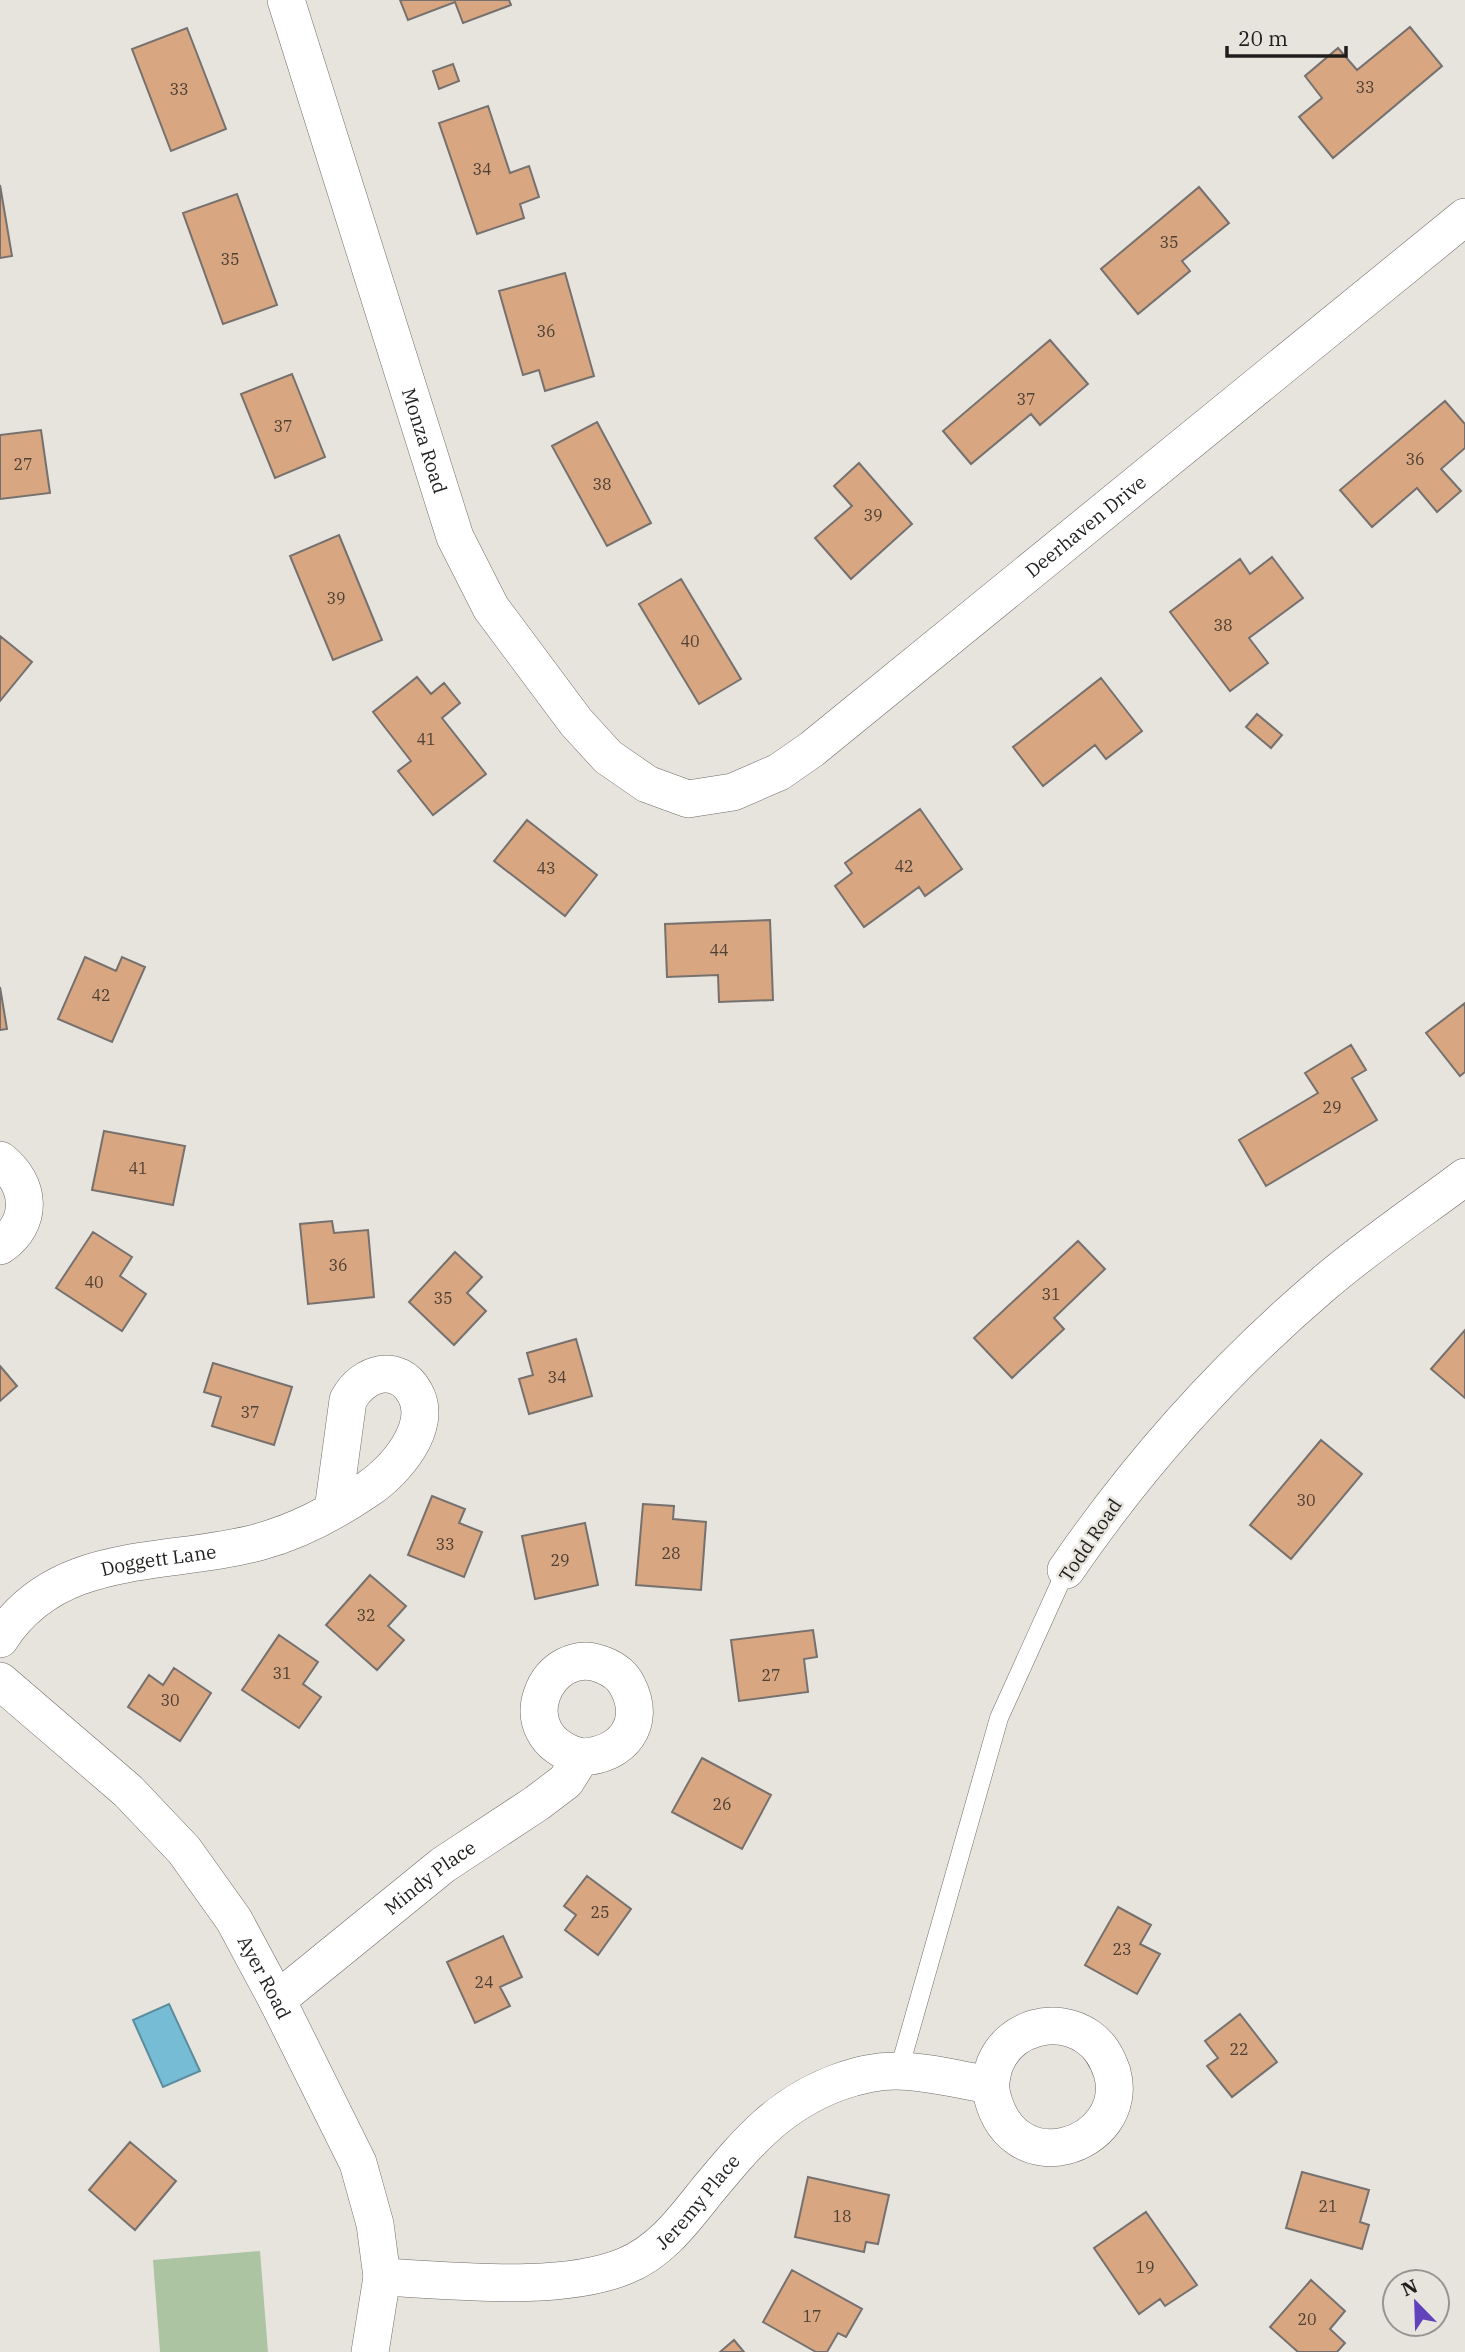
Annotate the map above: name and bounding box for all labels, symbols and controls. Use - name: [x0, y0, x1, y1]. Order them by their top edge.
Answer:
- scale bar: [1227, 14, 1346, 58]
- text: 20 m: [1238, 24, 1288, 52]
- house number: 33: [1355, 77, 1375, 97]
- house number: 33: [169, 79, 189, 99]
- house number: 34: [472, 159, 492, 179]
- house number: 35: [1159, 232, 1179, 252]
- house number: 35: [220, 249, 240, 269]
- house number: 36: [536, 321, 556, 341]
- street label: Monza Road: [397, 385, 453, 496]
- house number: 37: [1016, 389, 1036, 409]
- house number: 37: [273, 416, 293, 436]
- house number: 36: [1405, 449, 1425, 469]
- house number: 27: [13, 454, 33, 474]
- street label: Deerhaven Drive: [1020, 470, 1151, 583]
- house number: 38: [592, 474, 612, 494]
- house number: 39: [863, 505, 883, 525]
- house number: 39: [326, 588, 346, 608]
- house number: 38: [1213, 615, 1233, 635]
- house number: 40: [680, 631, 700, 651]
- house number: 41: [416, 729, 436, 749]
- house number: 42: [894, 856, 914, 876]
- house number: 43: [536, 858, 556, 878]
- house number: 44: [709, 940, 729, 960]
- house number: 42: [91, 985, 111, 1005]
- house number: 29: [1322, 1097, 1342, 1117]
- house number: 41: [128, 1158, 148, 1178]
- house number: 36: [328, 1255, 348, 1275]
- house number: 40: [84, 1272, 104, 1292]
- house number: 31: [1041, 1284, 1061, 1304]
- house number: 35: [433, 1288, 453, 1308]
- house number: 34: [547, 1367, 567, 1387]
- house number: 37: [240, 1402, 260, 1422]
- house number: 30: [1296, 1490, 1316, 1510]
- street label: Todd Road: [1053, 1494, 1127, 1586]
- house number: 33: [435, 1534, 455, 1554]
- street label: Doggett Lane: [98, 1539, 218, 1581]
- house number: 28: [661, 1543, 681, 1563]
- house number: 29: [550, 1550, 570, 1570]
- house number: 32: [356, 1605, 376, 1625]
- house number: 31: [272, 1663, 292, 1683]
- house number: 27: [761, 1665, 781, 1685]
- house number: 30: [160, 1690, 180, 1710]
- house number: 26: [712, 1794, 732, 1814]
- street label: Mindy Place: [379, 1835, 480, 1920]
- house number: 25: [590, 1902, 610, 1922]
- street label: Ayer Road: [233, 1931, 296, 2023]
- house number: 23: [1112, 1939, 1132, 1959]
- house number: 24: [474, 1972, 494, 1992]
- house number: 22: [1229, 2039, 1249, 2059]
- street label: Jeremy Place: [650, 2149, 745, 2255]
- house number: 21: [1318, 2196, 1338, 2216]
- house number: 18: [832, 2206, 852, 2226]
- house number: 19: [1135, 2257, 1155, 2277]
- north arrow: [1381, 2268, 1451, 2338]
- text: N: [1398, 2273, 1421, 2301]
- house number: 17: [802, 2306, 822, 2326]
- house number: 20: [1297, 2309, 1317, 2329]

